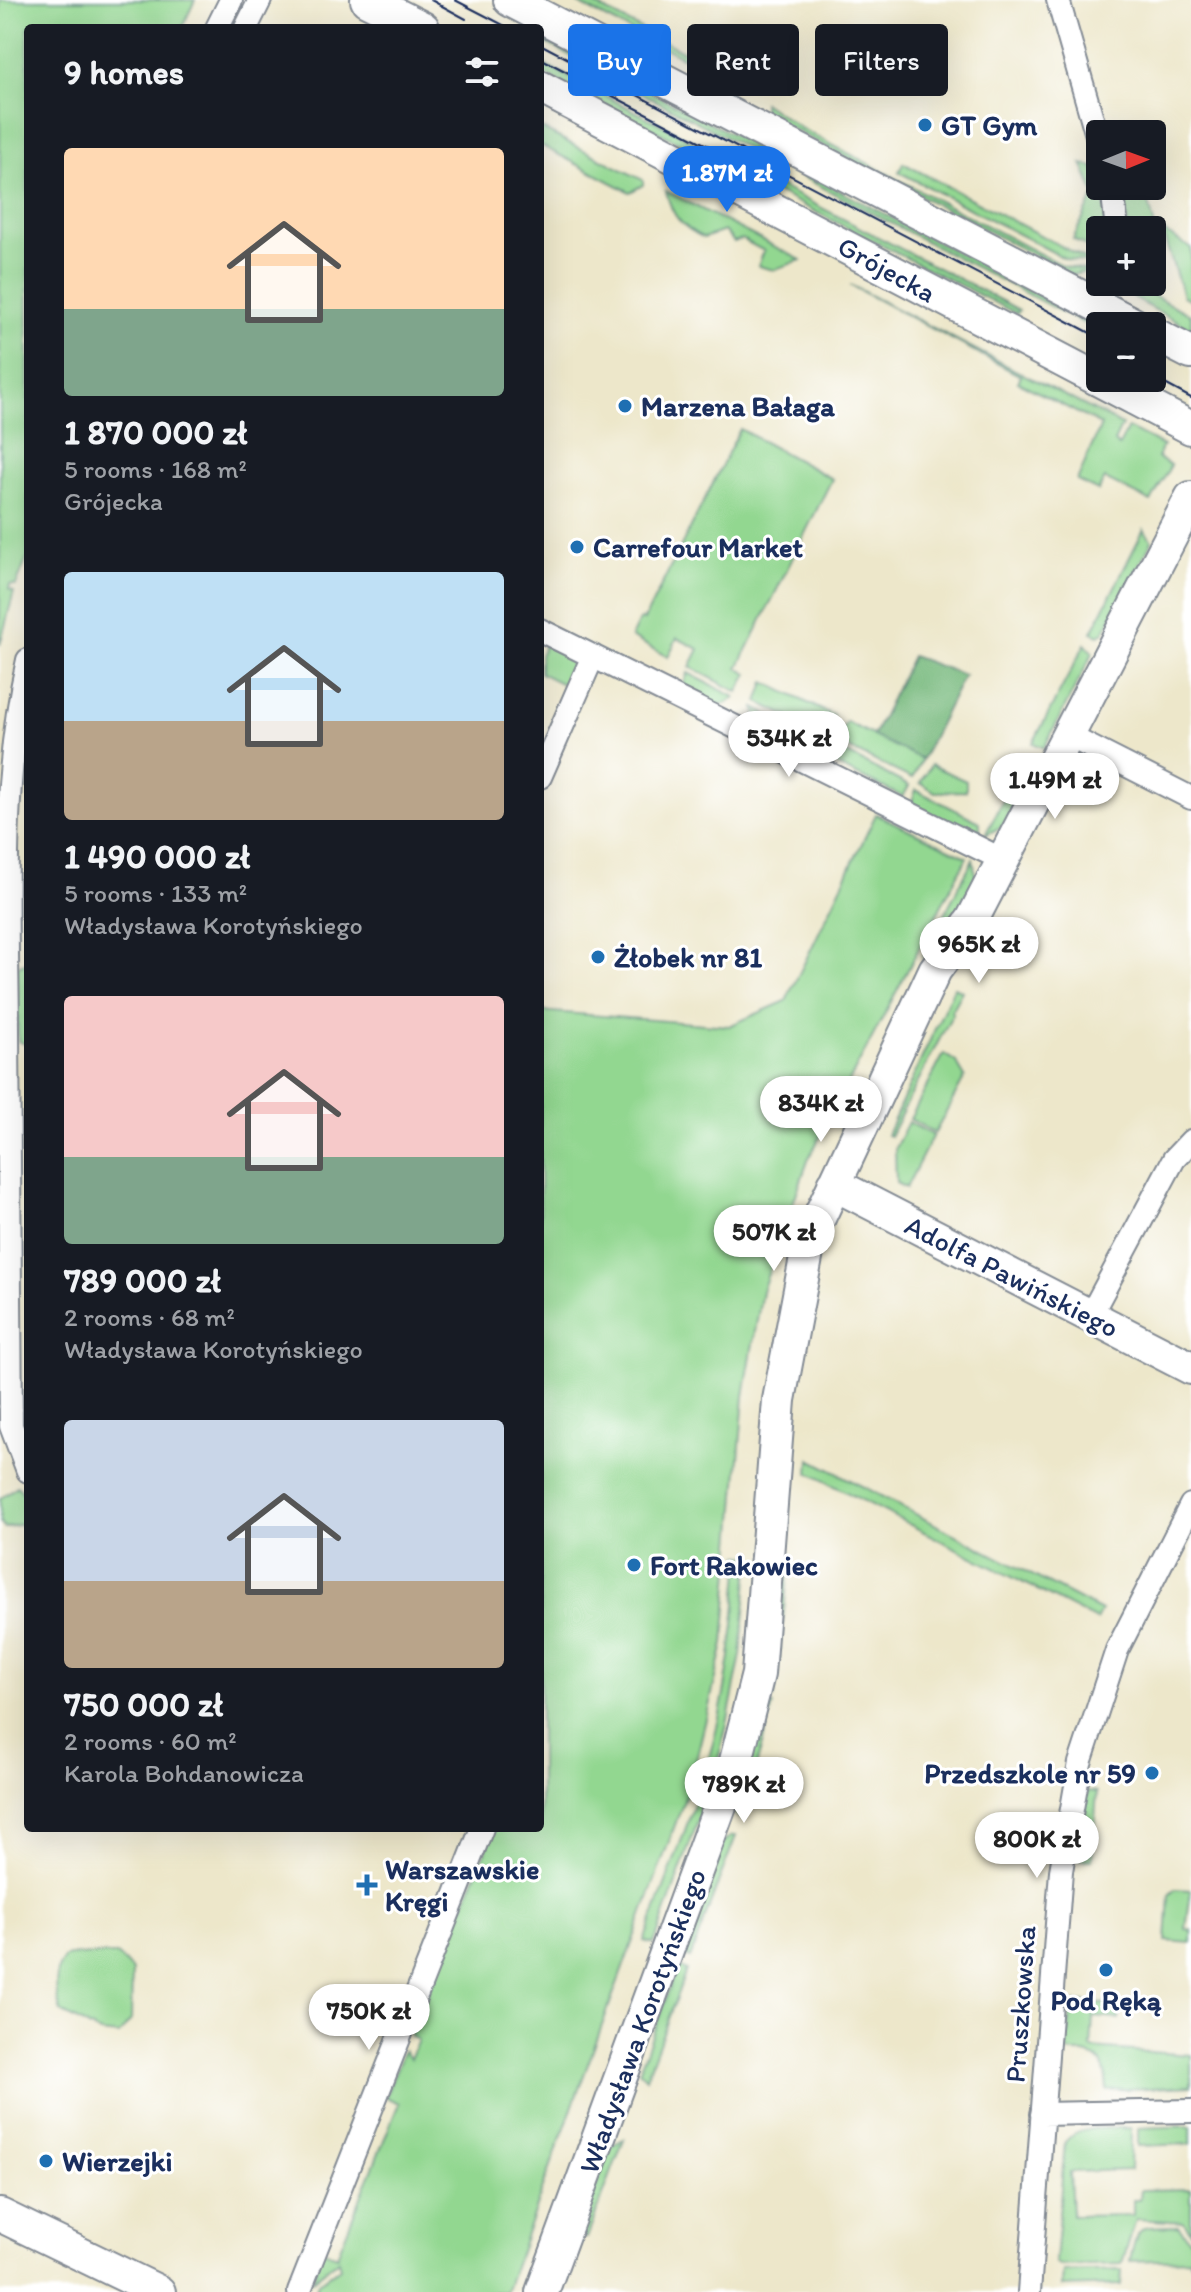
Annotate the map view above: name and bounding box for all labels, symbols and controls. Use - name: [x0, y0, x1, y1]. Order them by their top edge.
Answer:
- chip: Buy: [568, 24, 671, 96]
- chip: Rent: [687, 24, 799, 96]
- chip: Filters: [815, 24, 948, 96]
- icon: filters: [460, 50, 504, 94]
- text: 9 homes: [64, 52, 184, 93]
- place label: GT Gym: [941, 108, 1038, 142]
- marker: GT Gym: [916, 116, 934, 134]
- north arrow: [1086, 120, 1166, 200]
- map controls: [1086, 120, 1166, 392]
- pin: 1.87M zł: [644, 146, 810, 214]
- text: 1.87M zł: [681, 156, 773, 188]
- icon: home: [212, 200, 356, 344]
- button: +: [1086, 216, 1166, 296]
- street label: Grójecka: [832, 228, 942, 310]
- button: −: [1086, 312, 1166, 392]
- place label: Marzena Bałaga: [641, 389, 835, 423]
- marker: Marzena Bałaga: [616, 397, 634, 415]
- text: 1 870 000 zł: [64, 412, 248, 453]
- text: 5 rooms · 168 m²: [64, 453, 247, 485]
- text: Grójecka: [64, 485, 163, 517]
- place label: Carrefour Market: [593, 530, 804, 564]
- marker: Carrefour Market: [568, 538, 586, 556]
- icon: home: [212, 624, 356, 768]
- pin: 534K zł: [715, 711, 863, 779]
- text: 534K zł: [746, 721, 832, 753]
- pin: 1.49M zł: [972, 753, 1138, 821]
- text: 1.49M zł: [1008, 763, 1102, 795]
- text: 1 490 000 zł: [64, 836, 250, 877]
- text: 5 rooms · 133 m²: [64, 877, 247, 909]
- text: Władysława Korotyńskiego: [64, 909, 363, 941]
- pin: 965K zł: [905, 917, 1053, 985]
- text: 965K zł: [938, 927, 1020, 959]
- place label: Żłobek nr 81: [614, 940, 762, 974]
- marker: Żłobek nr 81: [589, 948, 607, 966]
- icon: home: [212, 1048, 356, 1192]
- pin: 834K zł: [747, 1076, 895, 1144]
- text: 834K zł: [778, 1086, 864, 1118]
- pin: 507K zł: [700, 1205, 848, 1273]
- street label: Adolfa Pawińskiego: [899, 1207, 1125, 1345]
- text: 507K zł: [732, 1215, 816, 1247]
- text: 789 000 zł: [64, 1260, 221, 1301]
- text: 2 rooms · 68 m²: [64, 1301, 235, 1333]
- text: Władysława Korotyńskiego: [64, 1333, 363, 1365]
- icon: home: [212, 1472, 356, 1616]
- place label: Fort Rakowiec: [650, 1548, 818, 1582]
- marker: Fort Rakowiec: [625, 1556, 643, 1574]
- text: 750 000 zł: [64, 1684, 223, 1725]
- text: 2 rooms · 60 m²: [64, 1725, 237, 1757]
- place label: Przedszkole nr 59: [924, 1756, 1136, 1790]
- text: Karola Bohdanowicza: [64, 1757, 304, 1789]
- pin: 789K zł: [670, 1757, 818, 1825]
- marker: Przedszkole nr 59: [1143, 1764, 1161, 1782]
- text: 789K zł: [703, 1767, 785, 1799]
- pin: 800K zł: [963, 1812, 1111, 1880]
- text: 800K zł: [993, 1822, 1081, 1854]
- place label: Warszawskie Kręgi: [385, 1852, 539, 1918]
- street label: Władysława Korotyńskiego: [571, 1864, 713, 2178]
- marker: Warszawskie Kręgi: [356, 1874, 378, 1896]
- street label: Pruszkowska: [998, 1924, 1042, 2084]
- marker: Pod Ręką: [1097, 1961, 1115, 1979]
- place label: Pod Ręką: [1051, 1983, 1162, 2017]
- pin: 750K zł: [295, 1984, 443, 2052]
- text: 750K zł: [327, 1994, 411, 2026]
- place label: Wierzejki: [62, 2144, 172, 2178]
- marker: Wierzejki: [37, 2152, 55, 2170]

